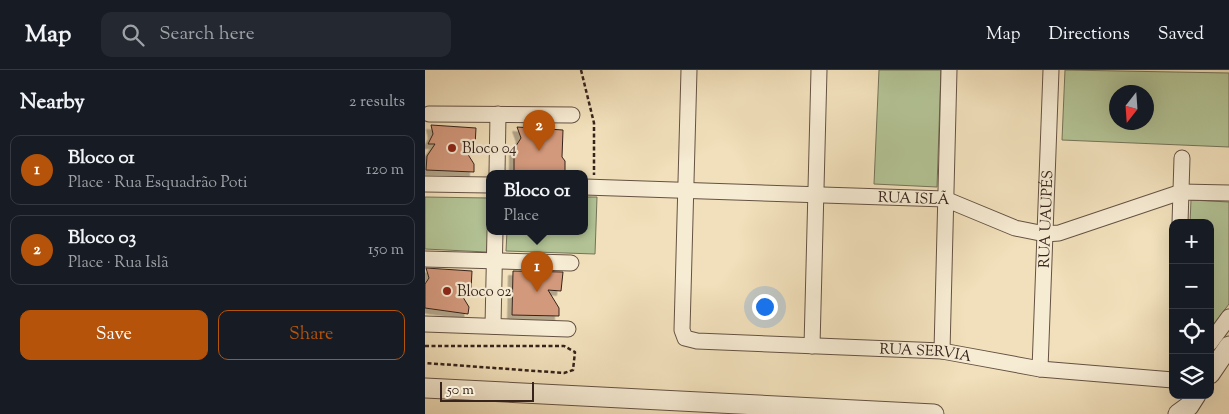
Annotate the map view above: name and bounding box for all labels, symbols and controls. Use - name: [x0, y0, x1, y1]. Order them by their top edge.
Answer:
- search box: [101, 12, 451, 57]
- text: Map: [25, 18, 71, 52]
- icon: search: [119, 21, 147, 49]
- text: Search here: [159, 21, 255, 48]
- text: Map: [986, 22, 1021, 48]
- text: Directions: [1049, 22, 1130, 48]
- text: Saved: [1158, 22, 1204, 48]
- north arrow: [1109, 85, 1154, 130]
- text: Nearby: [20, 88, 85, 118]
- text: 2 results: [349, 91, 405, 114]
- pin: 2: [523, 110, 555, 151]
- place label: Bloco 04: [462, 139, 517, 160]
- marker: Bloco 04: [446, 142, 458, 154]
- text: Bloco 01: [68, 145, 135, 172]
- text: 1: [34, 159, 40, 182]
- text: 120 m: [366, 159, 404, 182]
- popup: [486, 170, 588, 235]
- street label: RUA UAUPÉS: [1035, 170, 1059, 269]
- text: Place · Rua Esquadrão Poti: [68, 172, 248, 195]
- text: Bloco 01: [504, 178, 570, 205]
- street label: RUA ISLÃ: [878, 188, 950, 211]
- text: Place: [504, 205, 539, 228]
- map controls: [1169, 219, 1214, 399]
- button: +: [1169, 219, 1214, 264]
- text: Bloco 03: [68, 225, 136, 252]
- text: 2: [33, 239, 41, 262]
- text: 150 m: [368, 239, 404, 262]
- pin: 1: [521, 251, 553, 292]
- text: Place · Rua Islã: [68, 252, 169, 275]
- button: −: [1169, 264, 1214, 309]
- place label: Bloco 02: [457, 282, 512, 303]
- marker: Bloco 02: [441, 285, 453, 297]
- your location: [752, 294, 778, 320]
- button: locate: [1169, 309, 1214, 354]
- button: Save: [20, 310, 208, 360]
- button: Share: [218, 310, 405, 360]
- street label: RUA SERVIA: [879, 339, 973, 368]
- button: layers: [1169, 354, 1214, 399]
- scale bar: [440, 379, 534, 402]
- text: 50 m: [447, 381, 474, 401]

